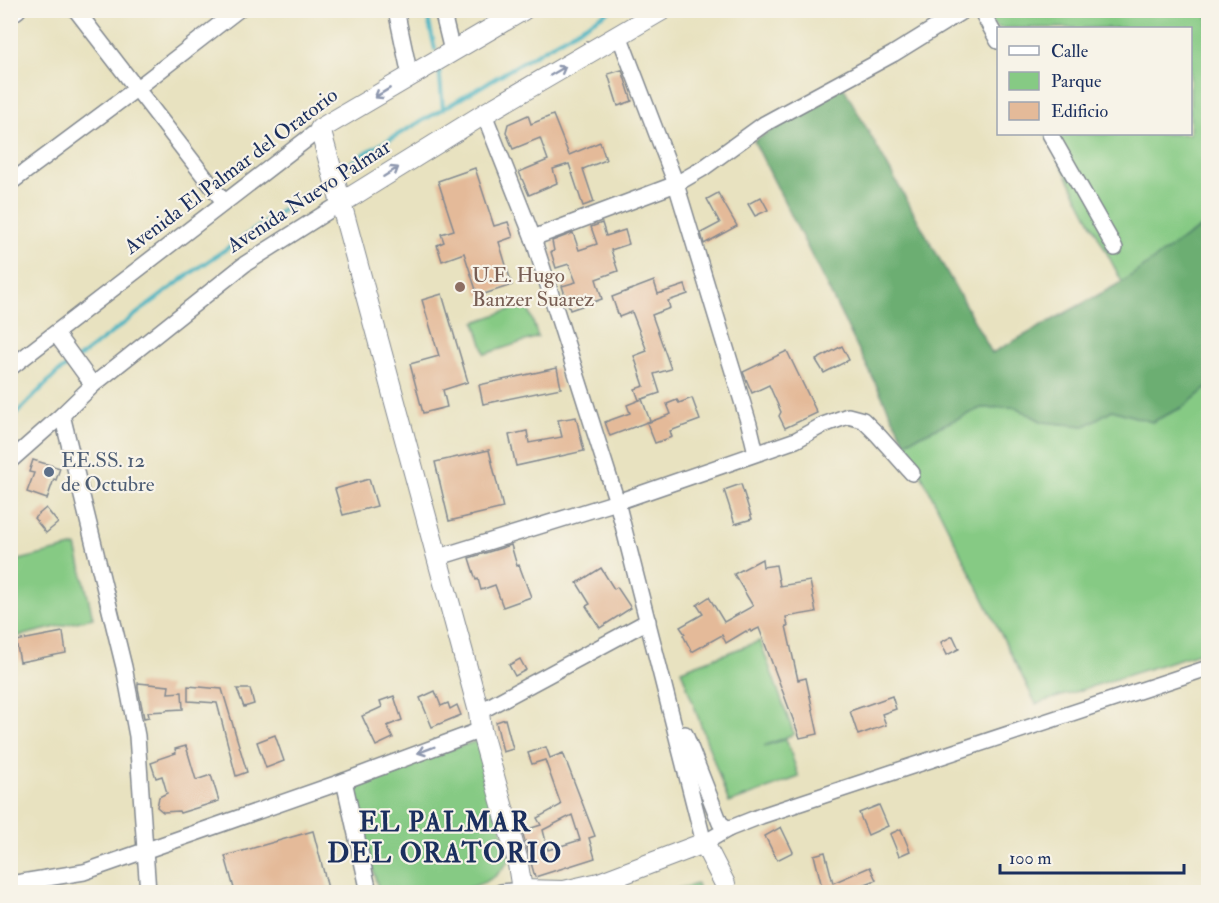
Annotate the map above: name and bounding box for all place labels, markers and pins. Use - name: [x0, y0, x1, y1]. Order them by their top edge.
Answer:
- place label: U.E. Hugo Banzer Suarez: [472, 262, 594, 313]
- marker: U.E. Hugo Banzer Suarez: [453, 280, 467, 294]
- place label: EE.SS. 12 de Octubre: [61, 447, 155, 498]
- marker: EE.SS. 12 de Octubre: [42, 465, 56, 479]

